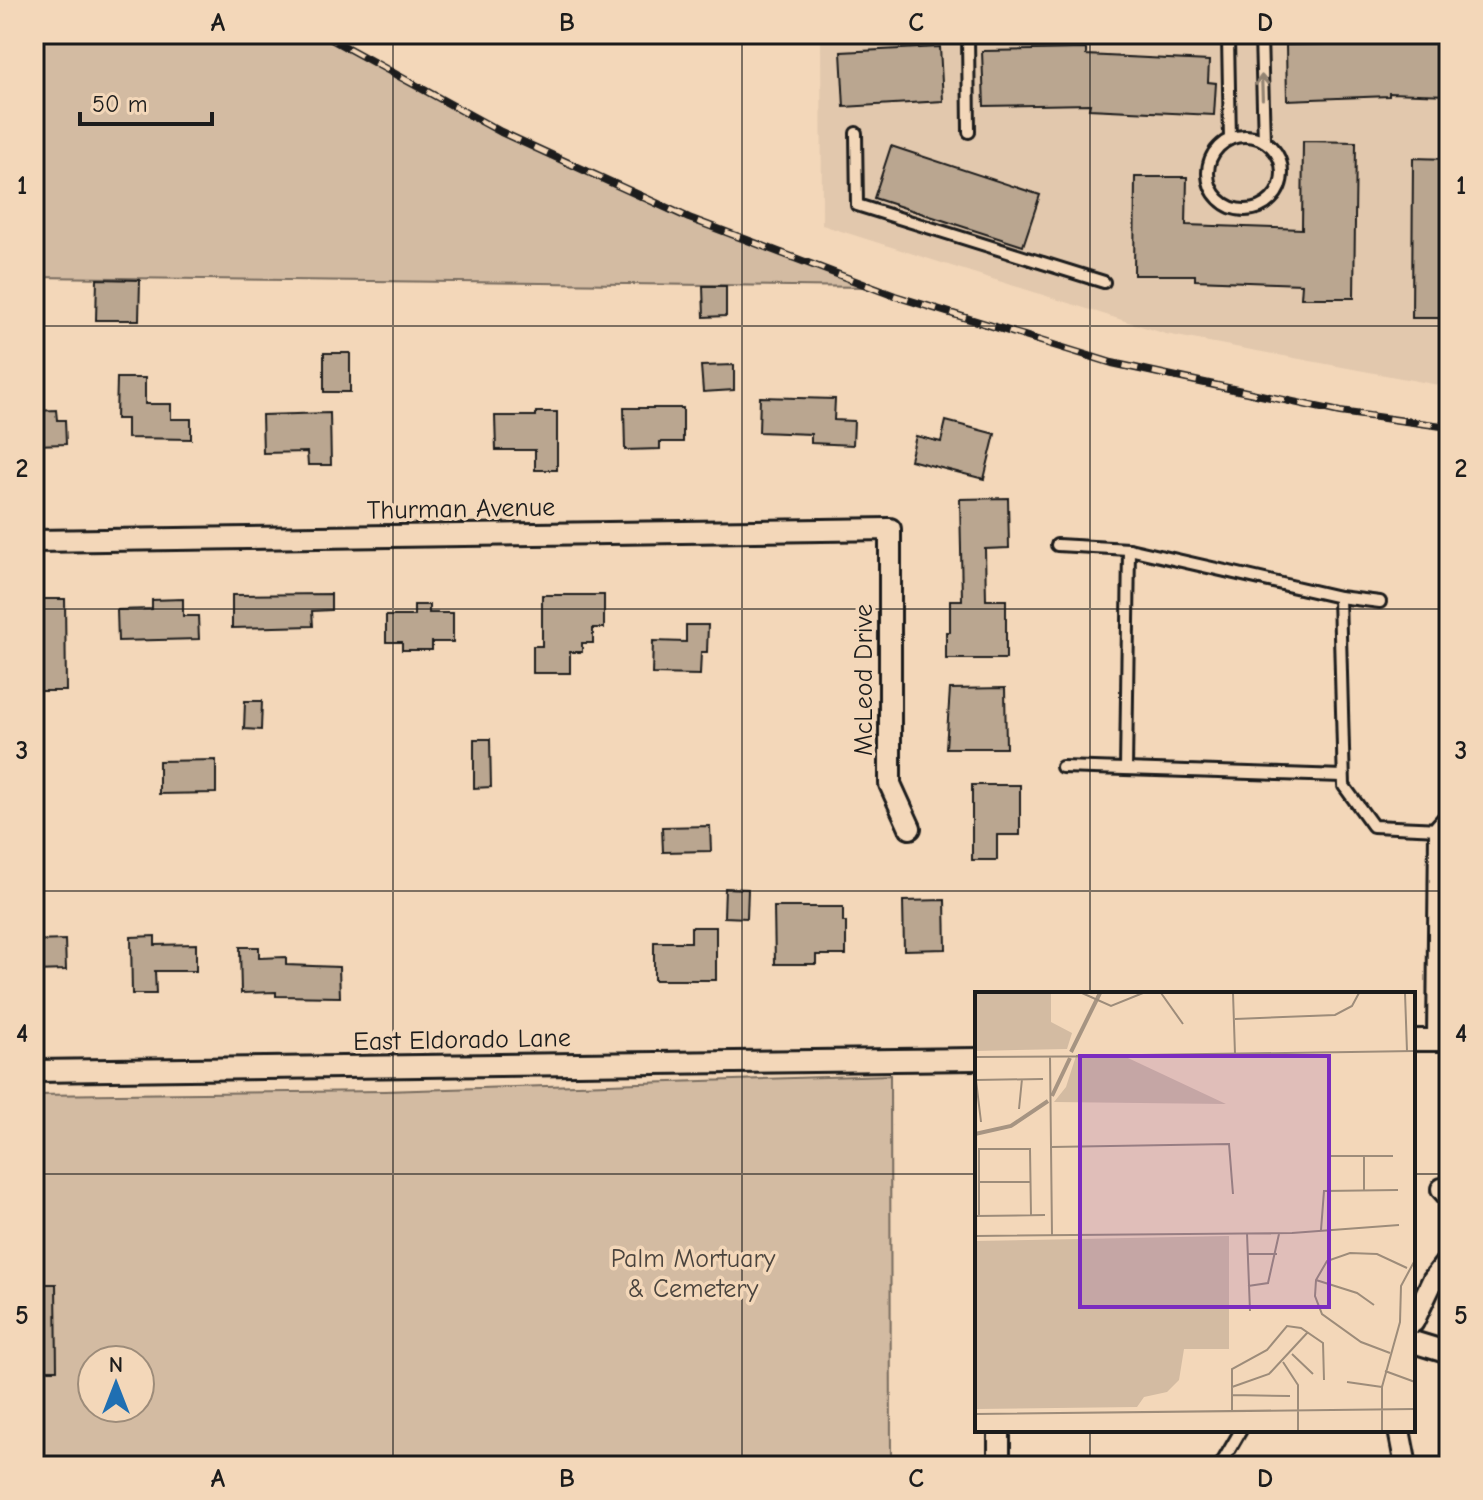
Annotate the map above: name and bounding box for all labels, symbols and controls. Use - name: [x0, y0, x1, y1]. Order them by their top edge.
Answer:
- text: A: [211, 8, 226, 38]
- text: B: [559, 8, 575, 38]
- text: C: [908, 8, 924, 38]
- text: D: [1257, 8, 1273, 38]
- one-way arrow: [1255, 74, 1270, 101]
- scale bar: [80, 76, 212, 126]
- text: 50 m: [92, 90, 148, 118]
- text: 1: [17, 171, 27, 201]
- text: 1: [1456, 171, 1466, 201]
- text: 2: [16, 454, 28, 484]
- text: 2: [1455, 454, 1467, 484]
- street label: Thurman Avenue: [367, 492, 555, 526]
- street label: McLeod Drive: [849, 604, 879, 756]
- text: 3: [16, 736, 28, 766]
- text: 3: [1455, 736, 1467, 766]
- inset map: [975, 992, 1415, 1432]
- text: 4: [16, 1019, 28, 1049]
- text: 4: [1455, 1019, 1467, 1049]
- street label: East Eldorado Lane: [353, 1023, 571, 1057]
- park label: Palm Mortuary & Cemetery: [611, 1244, 776, 1304]
- text: 5: [15, 1301, 29, 1331]
- text: 5: [1454, 1301, 1468, 1331]
- north arrow: [76, 1344, 156, 1424]
- text: N: [109, 1352, 123, 1378]
- text: A: [211, 1464, 226, 1494]
- text: B: [559, 1464, 575, 1494]
- text: C: [908, 1464, 924, 1494]
- text: D: [1257, 1464, 1273, 1494]

